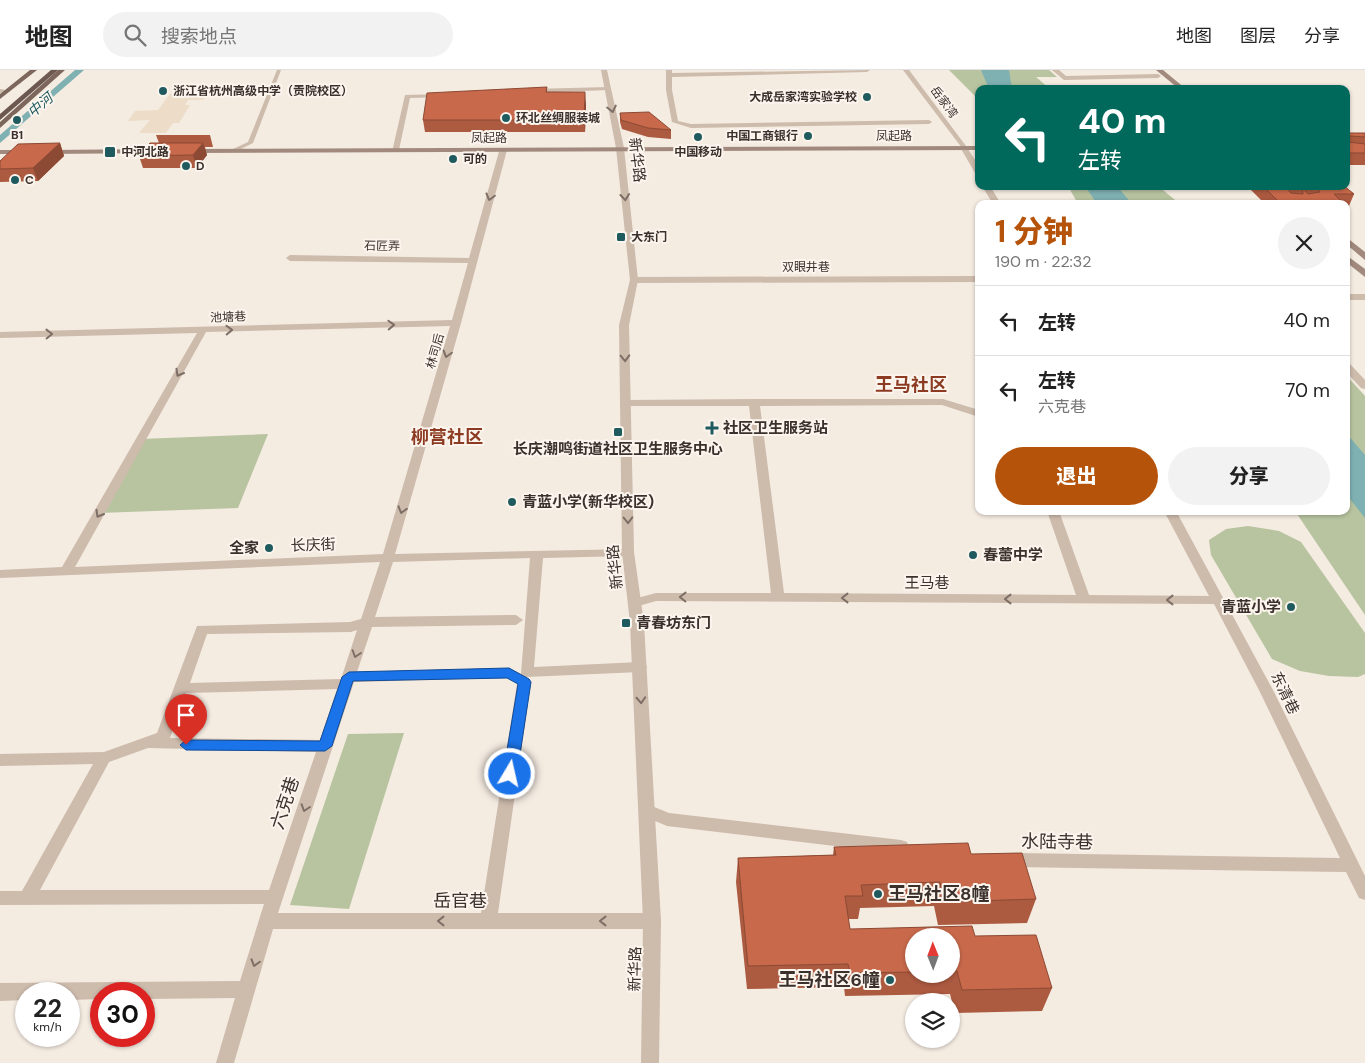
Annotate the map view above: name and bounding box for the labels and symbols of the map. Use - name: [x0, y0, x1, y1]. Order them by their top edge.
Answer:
- place label: 浙江省杭州高级中学（贡院校区）: [173, 83, 353, 99]
- street label: 岳家湾: [927, 83, 961, 121]
- marker: 浙江省杭州高级中学（贡院校区）: [157, 85, 169, 97]
- water label: 中河: [24, 87, 59, 121]
- place label: 大成岳家湾实验学校: [749, 89, 857, 105]
- marker: 大成岳家湾实验学校: [861, 91, 873, 103]
- one-way arrow: [606, 105, 617, 113]
- place label: 环北丝绸服装城: [516, 110, 600, 126]
- marker: 环北丝绸服装城: [500, 112, 512, 124]
- marker: B1: [11, 114, 23, 126]
- place label: B1: [11, 127, 23, 143]
- place label: 中国工商银行: [726, 128, 798, 144]
- street label: 凤起路: [876, 128, 912, 144]
- street label: 凤起路: [471, 130, 507, 146]
- marker: 中国工商银行: [802, 130, 814, 142]
- marker: 中国移动: [692, 131, 704, 143]
- street label: 新华路: [624, 136, 650, 184]
- place label: 中河北路: [121, 144, 169, 160]
- place label: 中国移动: [674, 144, 722, 160]
- marker: 中河北路: [103, 145, 117, 159]
- place label: 可的: [463, 151, 487, 167]
- marker: 可的: [447, 153, 459, 165]
- place label: D: [196, 158, 204, 174]
- marker: D: [180, 160, 192, 172]
- place label: C: [25, 172, 34, 188]
- marker: C: [9, 174, 21, 186]
- one-way arrow: [485, 192, 496, 201]
- one-way arrow: [619, 193, 630, 201]
- place label: 大东门: [631, 229, 667, 245]
- marker: 大东门: [615, 231, 627, 243]
- street label: 石匠弄: [364, 238, 400, 254]
- street label: 双眼井巷: [782, 259, 830, 275]
- street label: 池塘巷: [210, 308, 246, 326]
- one-way arrow: [388, 320, 395, 330]
- one-way arrow: [225, 324, 233, 335]
- one-way arrow: [45, 329, 53, 339]
- street label: 林司后: [422, 331, 448, 371]
- one-way arrow: [443, 349, 453, 357]
- one-way arrow: [620, 354, 631, 362]
- one-way arrow: [176, 367, 186, 376]
- district label: 王马社区: [875, 373, 947, 397]
- place label: 社区卫生服务站: [723, 418, 828, 438]
- marker: 社区卫生服务站: [705, 421, 719, 435]
- district label: 柳营社区: [411, 425, 483, 449]
- marker: 长庆潮鸣街道社区卫生服务中心: [612, 426, 624, 438]
- place label: 长庆潮鸣街道社区卫生服务中心: [513, 439, 723, 459]
- place label: 青蓝小学(新华校区): [522, 492, 654, 512]
- marker: 青蓝小学(新华校区): [506, 496, 518, 508]
- one-way arrow: [397, 505, 407, 513]
- one-way arrow: [95, 508, 105, 517]
- one-way arrow: [623, 516, 633, 524]
- street label: 长庆街: [290, 534, 336, 556]
- place label: 全家: [229, 538, 259, 558]
- marker: 全家: [263, 542, 275, 554]
- street label: 新华路: [603, 544, 627, 590]
- place label: 春蕾中学: [983, 545, 1043, 565]
- marker: 春蕾中学: [967, 549, 979, 561]
- street label: 王马巷: [904, 573, 950, 593]
- one-way arrow: [678, 592, 686, 602]
- one-way arrow: [841, 593, 849, 604]
- one-way arrow: [1003, 594, 1011, 604]
- one-way arrow: [1166, 595, 1174, 605]
- place label: 青蓝小学: [1221, 597, 1281, 617]
- marker: 青蓝小学: [1285, 601, 1297, 613]
- place label: 青春坊东门: [636, 613, 711, 633]
- marker: 青春坊东门: [620, 617, 632, 629]
- one-way arrow: [352, 649, 362, 658]
- street label: 东清巷: [1266, 668, 1304, 718]
- pin: [165, 694, 207, 745]
- one-way arrow: [636, 696, 647, 704]
- position arrow: [483, 747, 535, 799]
- street label: 六克巷: [265, 774, 305, 832]
- one-way arrow: [300, 804, 310, 812]
- street label: 水陆寺巷: [1021, 829, 1093, 855]
- place label: 王马社区8幢: [888, 882, 989, 906]
- marker: 王马社区8幢: [872, 888, 884, 900]
- street label: 岳官巷: [433, 889, 487, 913]
- one-way arrow: [436, 916, 444, 926]
- one-way arrow: [599, 916, 606, 926]
- north arrow: [905, 928, 960, 982]
- street label: 新华路: [625, 946, 645, 992]
- one-way arrow: [250, 958, 260, 966]
- place label: 王马社区6幢: [779, 968, 880, 992]
- marker: 王马社区6幢: [884, 974, 896, 986]
- speed limit sign: 30: [90, 982, 155, 1047]

